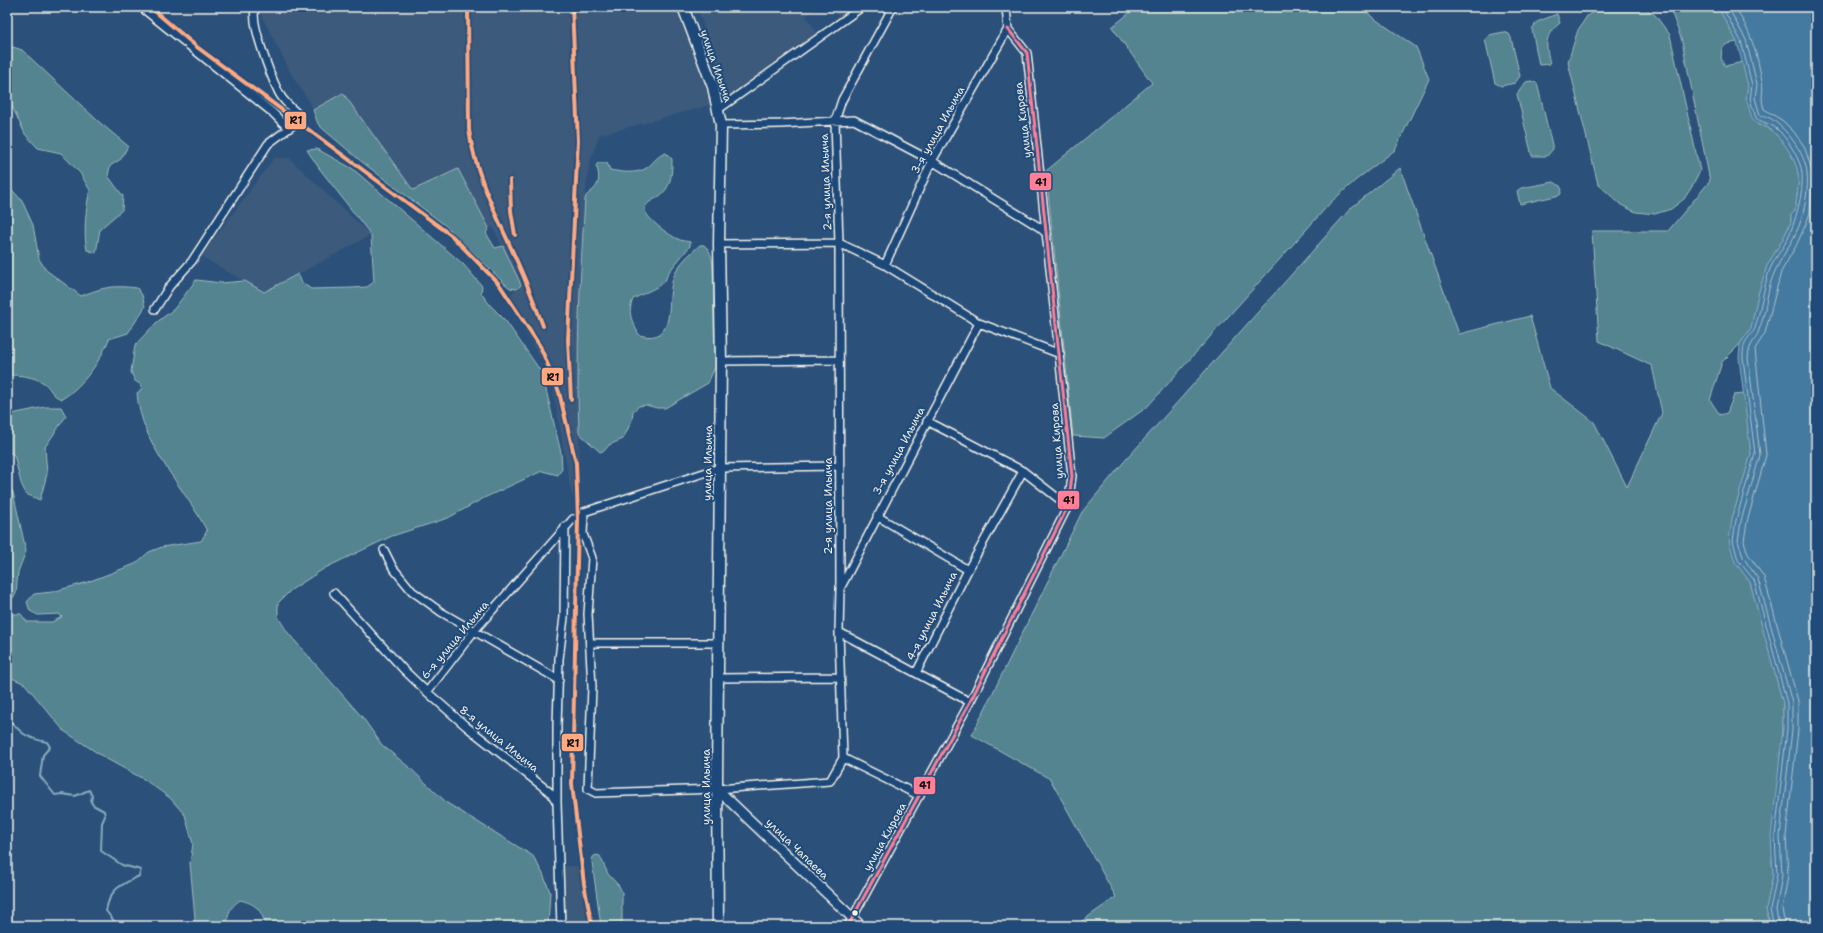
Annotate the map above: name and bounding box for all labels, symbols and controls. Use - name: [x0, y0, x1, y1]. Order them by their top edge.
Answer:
- street label: улица Ильича: [697, 28, 736, 104]
- street label: улица Кирова: [1011, 81, 1035, 159]
- street label: 3-я улица Ильича: [908, 83, 968, 176]
- line badge: R1: [284, 111, 307, 130]
- text: R1: [290, 113, 302, 128]
- street label: 2-я улица Ильича: [817, 133, 835, 231]
- line badge: 41: [1029, 172, 1052, 191]
- text: 41: [1035, 175, 1047, 190]
- line badge: R1: [541, 367, 564, 386]
- text: R1: [547, 370, 559, 385]
- street label: улица Кирова: [1047, 402, 1067, 480]
- street label: 3-я улица Ильича: [869, 404, 929, 498]
- street label: улица Ильича: [700, 425, 716, 501]
- street label: 2-я улица Ильича: [821, 457, 836, 555]
- line badge: 41: [1057, 490, 1080, 510]
- text: 41: [1063, 493, 1075, 508]
- street label: 4-я улица Ильича: [903, 569, 961, 663]
- street label: 6-я улица Ильича: [418, 598, 492, 682]
- street label: 8-я улица Ильича: [456, 702, 542, 776]
- line badge: R1: [561, 733, 584, 752]
- text: R1: [567, 736, 579, 751]
- street label: улица Ильича: [699, 749, 714, 825]
- line badge: 41: [913, 776, 936, 795]
- text: 41: [919, 778, 931, 793]
- street label: улица Кирова: [860, 800, 910, 874]
- street label: улица Чапаева: [762, 815, 832, 883]
- unlabelled marker: [850, 908, 860, 918]

